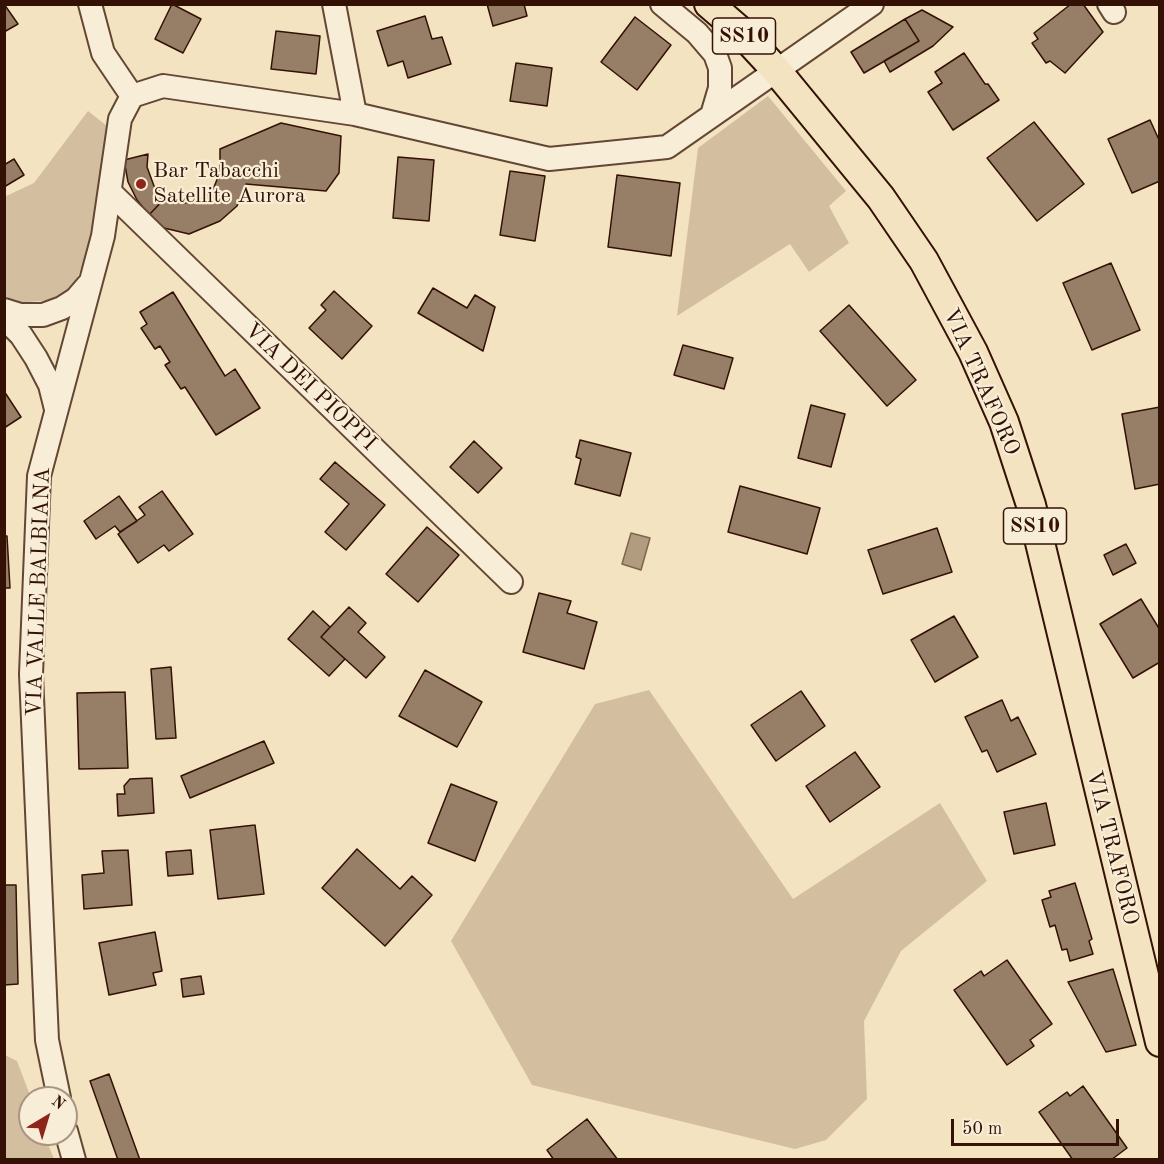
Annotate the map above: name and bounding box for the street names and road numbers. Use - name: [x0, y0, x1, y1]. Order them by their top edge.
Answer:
- road number: SS10: [712, 18, 776, 54]
- street label: VIA TRAFORO: [937, 304, 1025, 460]
- street label: VIA DEI PIOPPI: [238, 317, 382, 457]
- street label: VIA VALLE BALBIANA: [21, 467, 57, 717]
- road number: SS10: [1004, 508, 1066, 544]
- street label: VIA TRAFORO: [1080, 768, 1144, 928]

